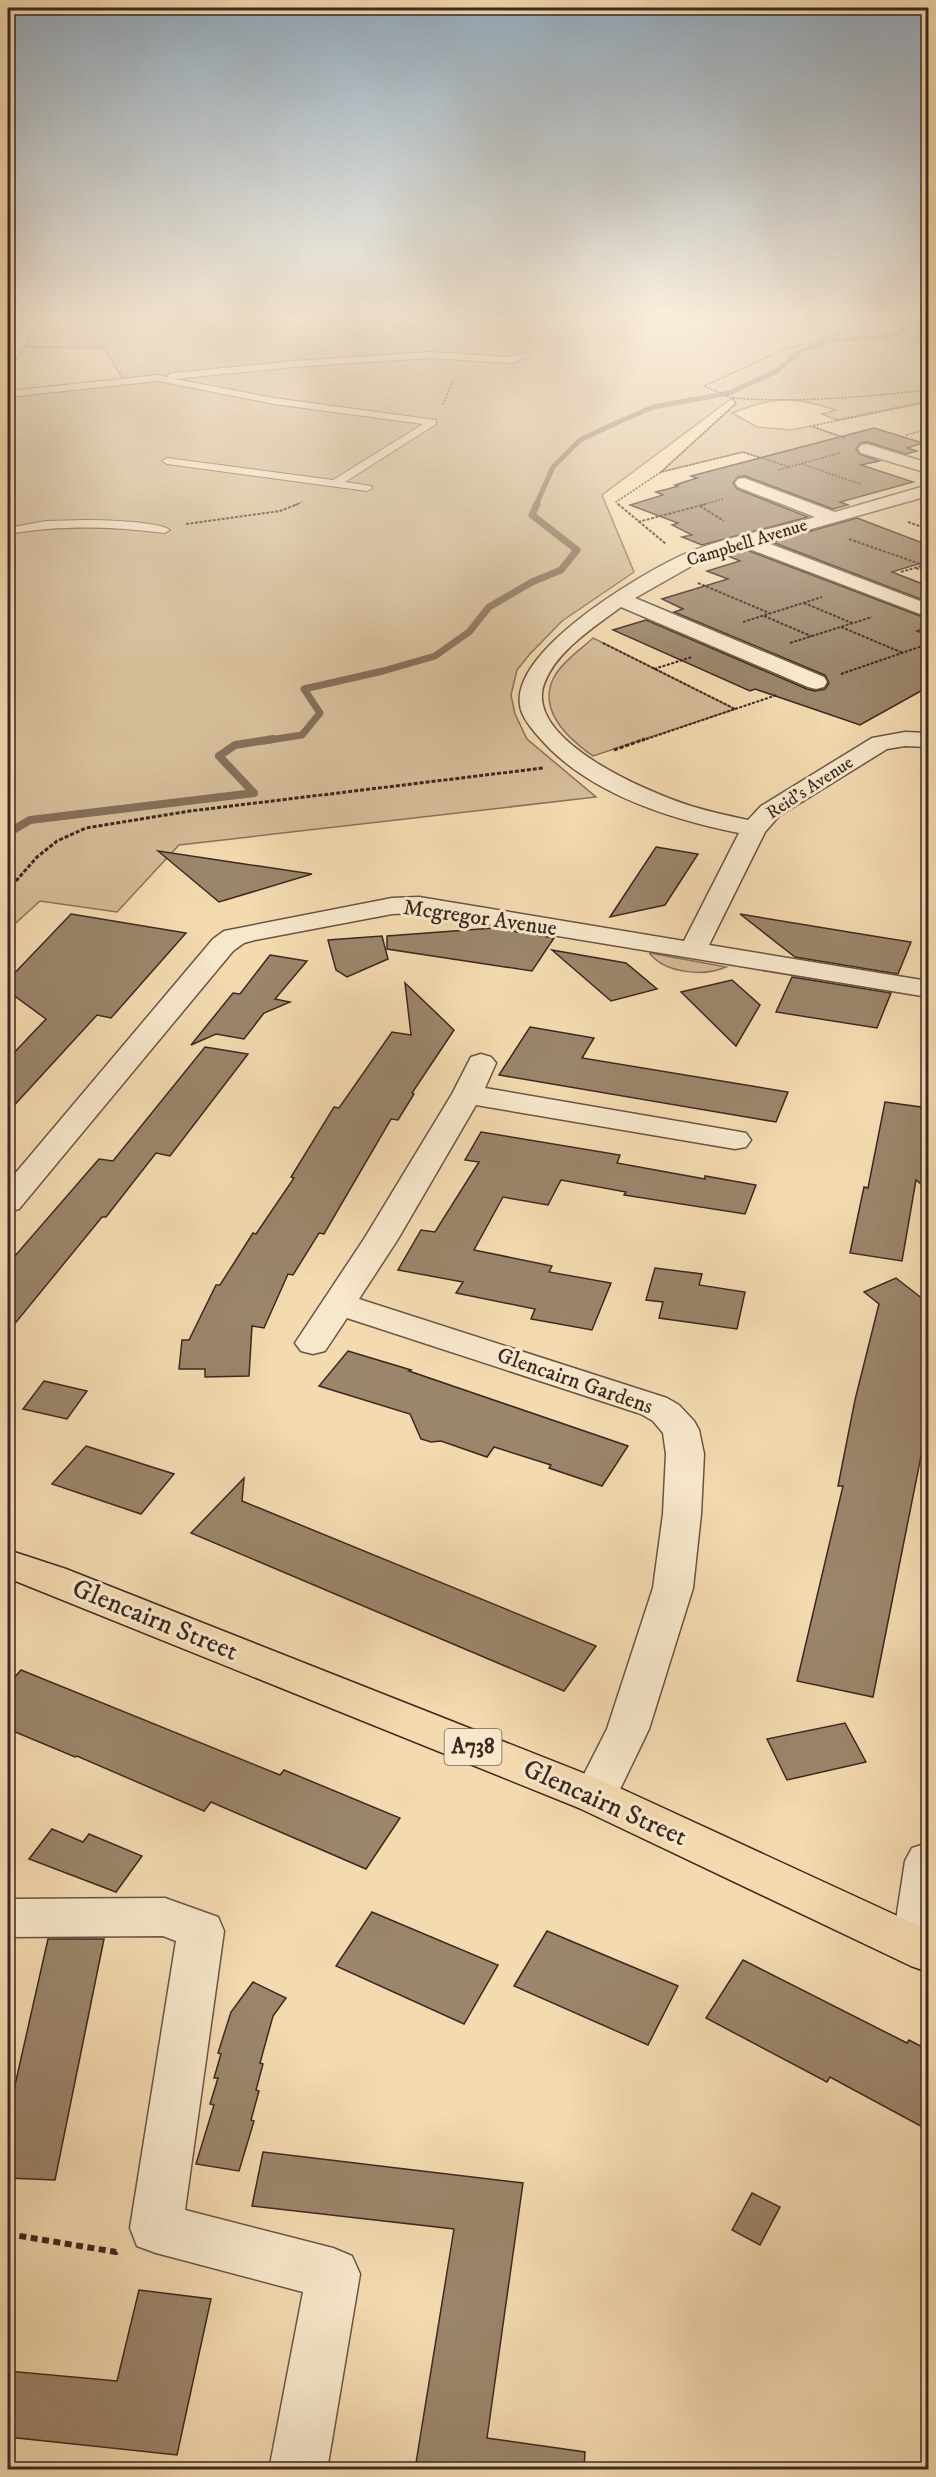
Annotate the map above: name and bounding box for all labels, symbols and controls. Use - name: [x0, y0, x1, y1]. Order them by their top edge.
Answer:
- street label: Campbell Avenue: [684, 514, 810, 572]
- street label: Reid's Avenue: [762, 752, 858, 824]
- street label: Mcgregor Avenue: [401, 894, 559, 942]
- street label: Glencairn Gardens: [493, 1342, 657, 1420]
- street label: Glencairn Street: [67, 1571, 243, 1669]
- road number: A738: [444, 1729, 502, 1765]
- street label: Glencairn Street: [518, 1752, 693, 1854]

